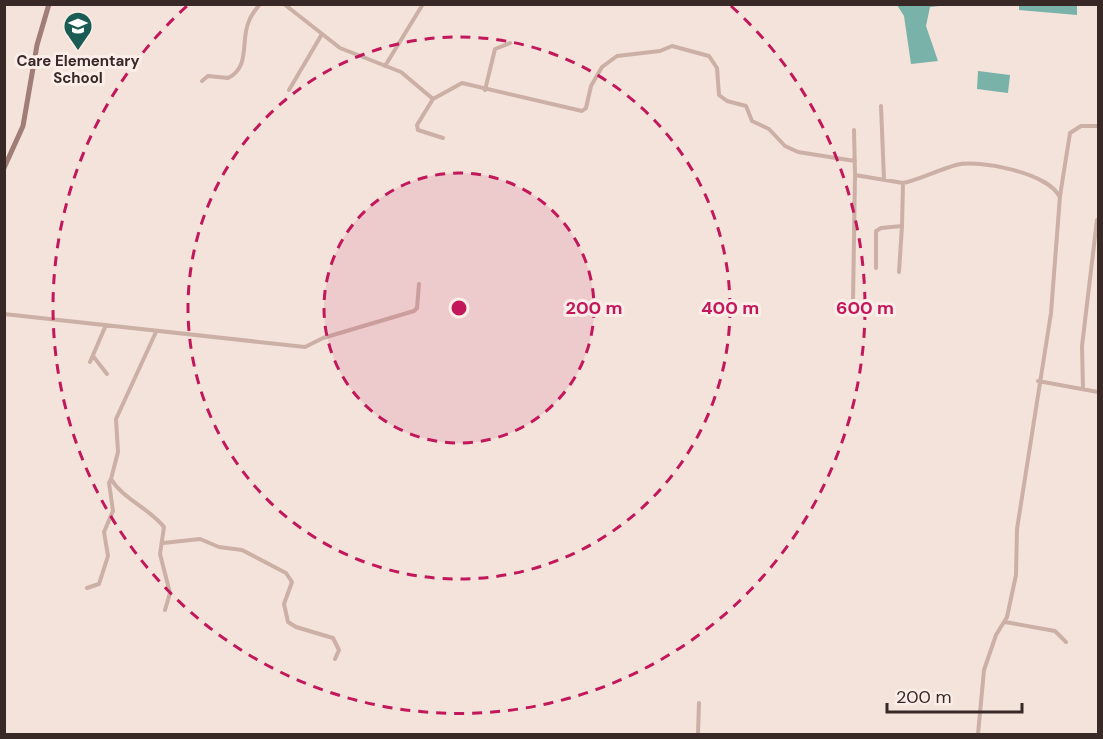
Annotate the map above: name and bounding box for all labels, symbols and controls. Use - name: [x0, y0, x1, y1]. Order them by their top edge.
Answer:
- school or university icon: Care Elementary School: [62, 10, 94, 52]
- place label: Care Elementary School: [16, 51, 140, 88]
- text: 200 m: [566, 296, 622, 320]
- text: 400 m: [701, 296, 759, 320]
- text: 600 m: [836, 296, 894, 320]
- centre of rings: [449, 298, 469, 318]
- scale bar: [887, 676, 1022, 714]
- text: 200 m: [896, 685, 952, 709]

